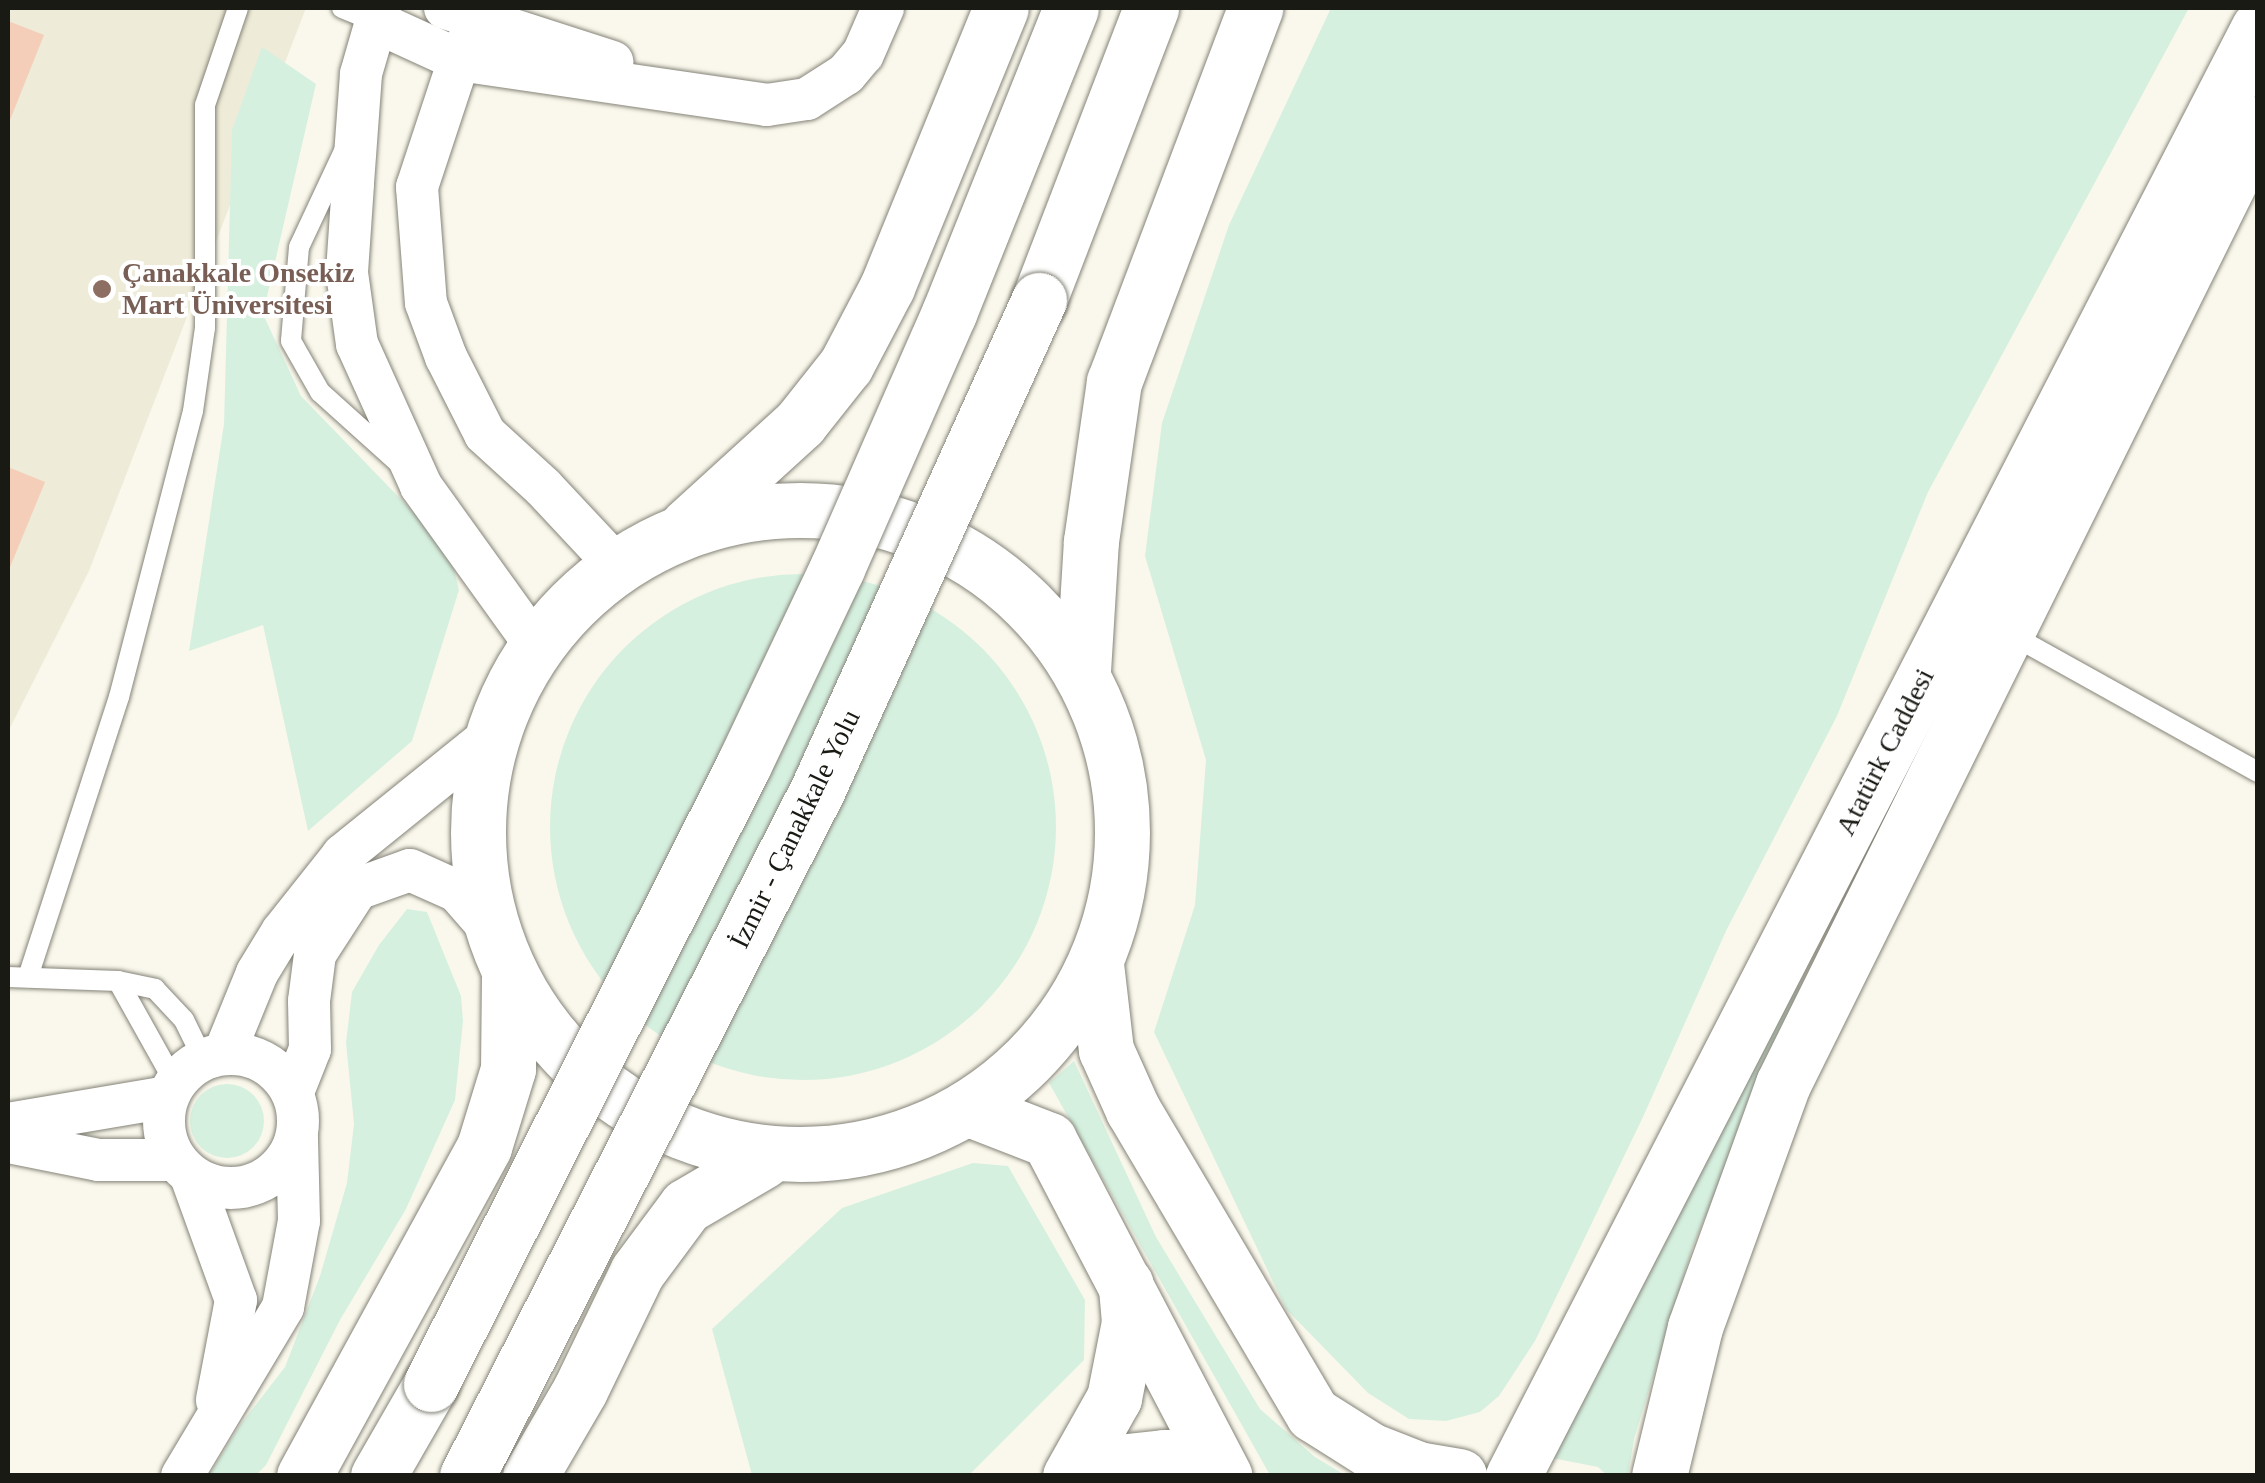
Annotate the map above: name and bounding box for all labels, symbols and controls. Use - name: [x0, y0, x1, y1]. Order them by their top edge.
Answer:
- place label: Çanakkale Onsekiz Mart Üniversitesi: [122, 256, 355, 322]
- marker: Çanakkale Onsekiz Mart Üniversitesi: [91, 278, 113, 300]
- street label: Atatürk Caddesi: [1829, 663, 1941, 841]
- street label: İzmir - Çanakkale Yolu: [722, 704, 868, 954]

